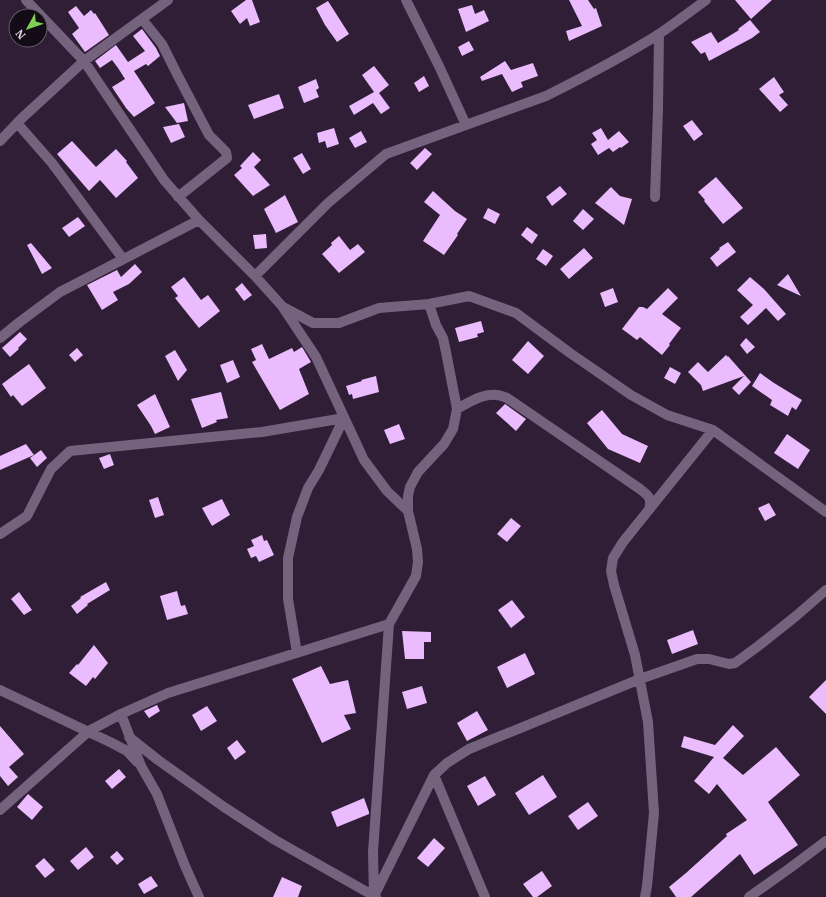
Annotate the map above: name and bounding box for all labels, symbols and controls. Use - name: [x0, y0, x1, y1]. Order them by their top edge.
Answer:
- north arrow: [8, 8, 48, 48]
- text: N: [12, 26, 28, 42]

